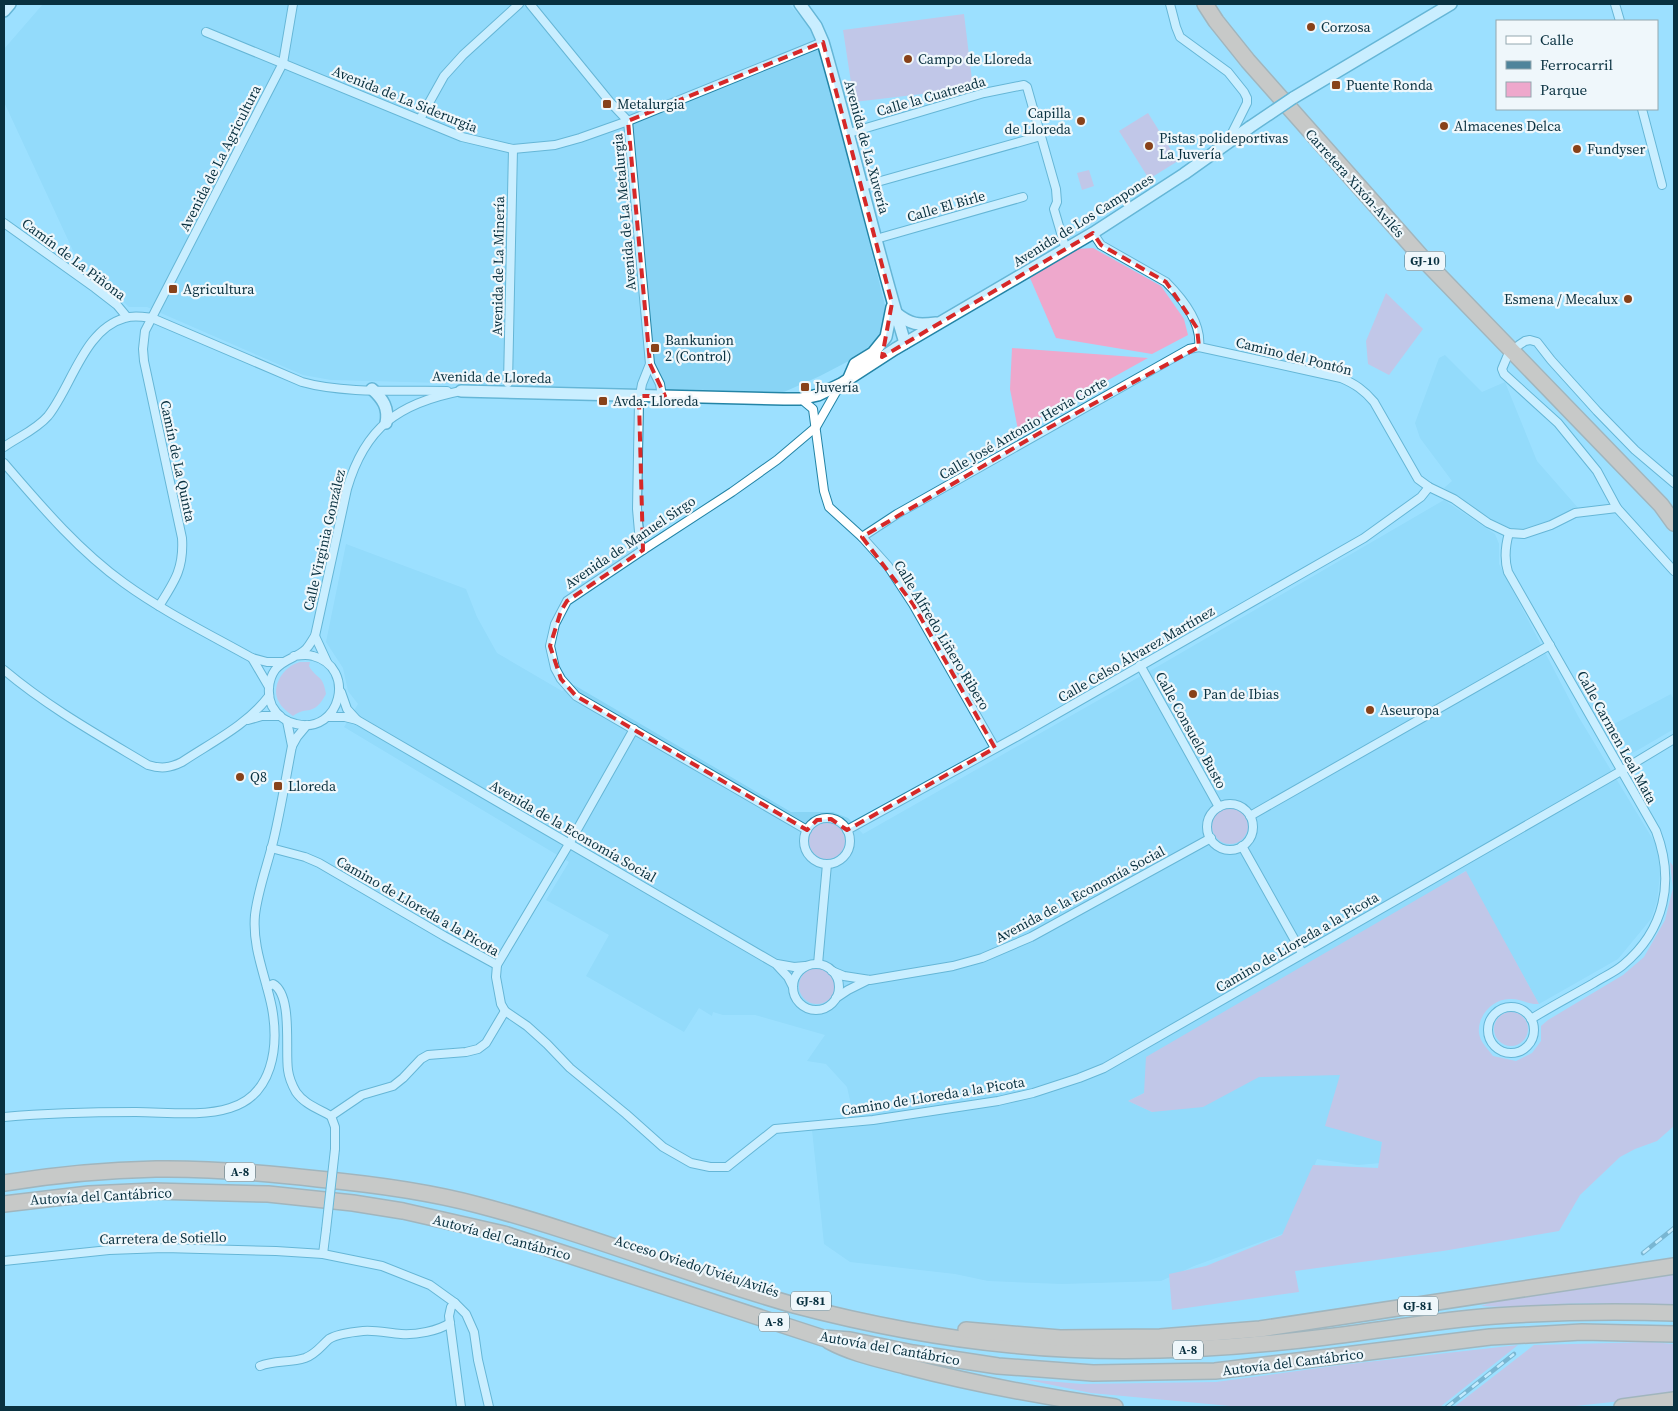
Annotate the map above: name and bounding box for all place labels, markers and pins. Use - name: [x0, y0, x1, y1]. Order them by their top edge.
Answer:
- place label: Corzosa: [1321, 17, 1372, 37]
- marker: Corzosa: [1305, 21, 1317, 33]
- place label: Campo de Lloreda: [918, 49, 1033, 69]
- marker: Campo de Lloreda: [902, 53, 914, 65]
- place label: Puente Ronda: [1346, 75, 1434, 95]
- marker: Puente Ronda: [1330, 79, 1342, 91]
- place label: Metalurgia: [617, 94, 686, 114]
- marker: Metalurgia: [601, 98, 613, 110]
- place label: Capilla de Lloreda: [1005, 103, 1072, 139]
- marker: Capilla de Lloreda: [1075, 115, 1087, 127]
- place label: Almacenes Delca: [1454, 116, 1562, 136]
- marker: Almacenes Delca: [1438, 120, 1450, 132]
- place label: Pistas polideportivas La Juvería: [1159, 128, 1288, 164]
- place label: Fundyser: [1587, 139, 1645, 159]
- marker: Pistas polideportivas La Juvería: [1143, 140, 1155, 152]
- marker: Fundyser: [1571, 143, 1583, 155]
- place label: Agricultura: [183, 279, 255, 299]
- marker: Agricultura: [167, 283, 179, 295]
- place label: Esmena / Mecalux: [1504, 289, 1619, 309]
- marker: Esmena / Mecalux: [1622, 293, 1634, 305]
- place label: Bankunion 2 (Control): [665, 330, 735, 366]
- marker: Bankunion 2 (Control): [649, 342, 661, 354]
- place label: Juvería: [814, 377, 860, 397]
- marker: Juvería: [799, 381, 811, 393]
- place label: Avda. Lloreda: [613, 391, 700, 411]
- marker: Avda. Lloreda: [597, 395, 609, 407]
- place label: Pan de Ibias: [1203, 684, 1279, 704]
- marker: Pan de Ibias: [1187, 688, 1199, 700]
- place label: Aseuropa: [1380, 700, 1440, 720]
- marker: Aseuropa: [1364, 704, 1376, 716]
- place label: Q8: [250, 767, 267, 787]
- marker: Q8: [234, 771, 246, 783]
- place label: Lloreda: [288, 776, 337, 796]
- marker: Lloreda: [272, 780, 284, 792]

